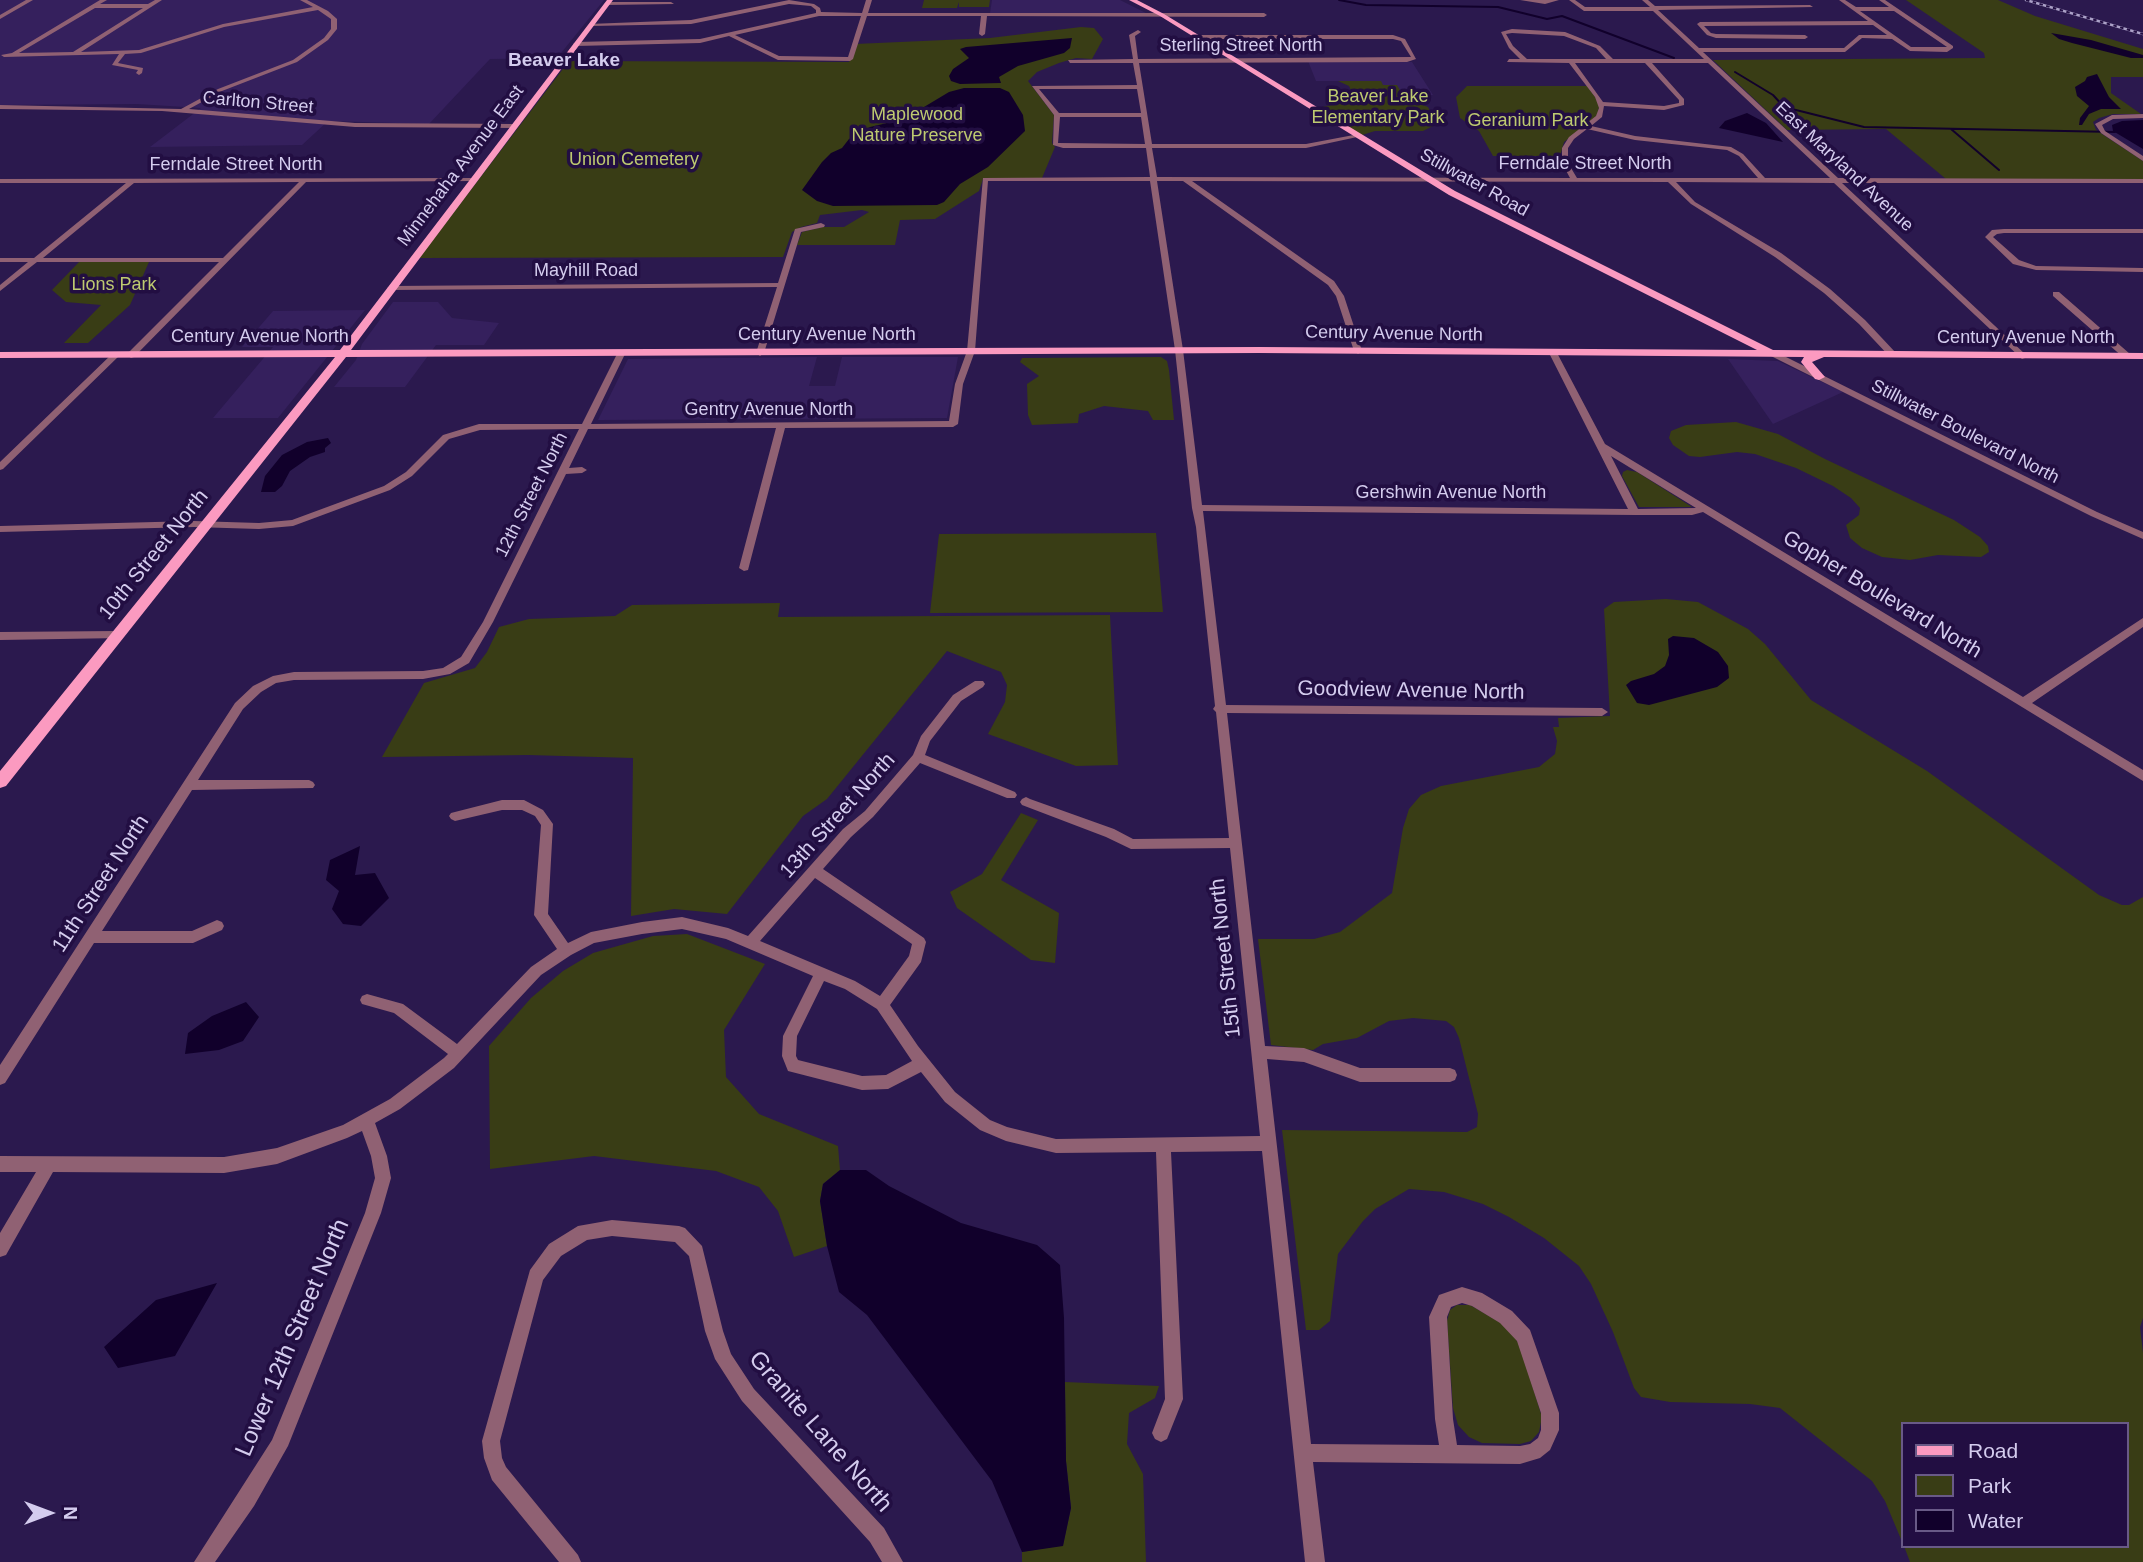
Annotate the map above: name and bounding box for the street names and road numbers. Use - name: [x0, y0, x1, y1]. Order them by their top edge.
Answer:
- street label: Sterling Street North: [1159, 35, 1323, 57]
- street label: Minnehaha Avenue East: [393, 81, 529, 251]
- street label: Carlton Street: [202, 87, 314, 119]
- street label: East Maryland Avenue: [1771, 97, 1917, 237]
- street label: Stillwater Road: [1416, 144, 1532, 222]
- street label: Ferndale Street North: [1498, 153, 1672, 175]
- street label: Ferndale Street North: [149, 154, 323, 176]
- street label: Mayhill Road: [534, 260, 638, 282]
- street label: Century Avenue North: [1305, 322, 1483, 346]
- street label: Century Avenue North: [738, 324, 916, 346]
- street label: Century Avenue North: [171, 326, 349, 348]
- street label: Century Avenue North: [1937, 327, 2115, 349]
- street label: Stillwater Boulevard North: [1867, 375, 2063, 489]
- street label: Gentry Avenue North: [685, 399, 853, 421]
- street label: 12th Street North: [491, 429, 573, 561]
- street label: Gershwin Avenue North: [1356, 482, 1546, 504]
- street label: 10th Street North: [94, 485, 214, 625]
- street label: Gopher Boulevard North: [1778, 526, 1986, 664]
- street label: Goodview Avenue North: [1297, 676, 1525, 706]
- street label: 13th Street North: [775, 748, 901, 884]
- street label: 11th Street North: [47, 811, 155, 957]
- street label: 15th Street North: [1205, 877, 1247, 1039]
- street label: Lower 12th Street North: [230, 1215, 356, 1461]
- street label: Granite Lane North: [742, 1346, 898, 1518]

